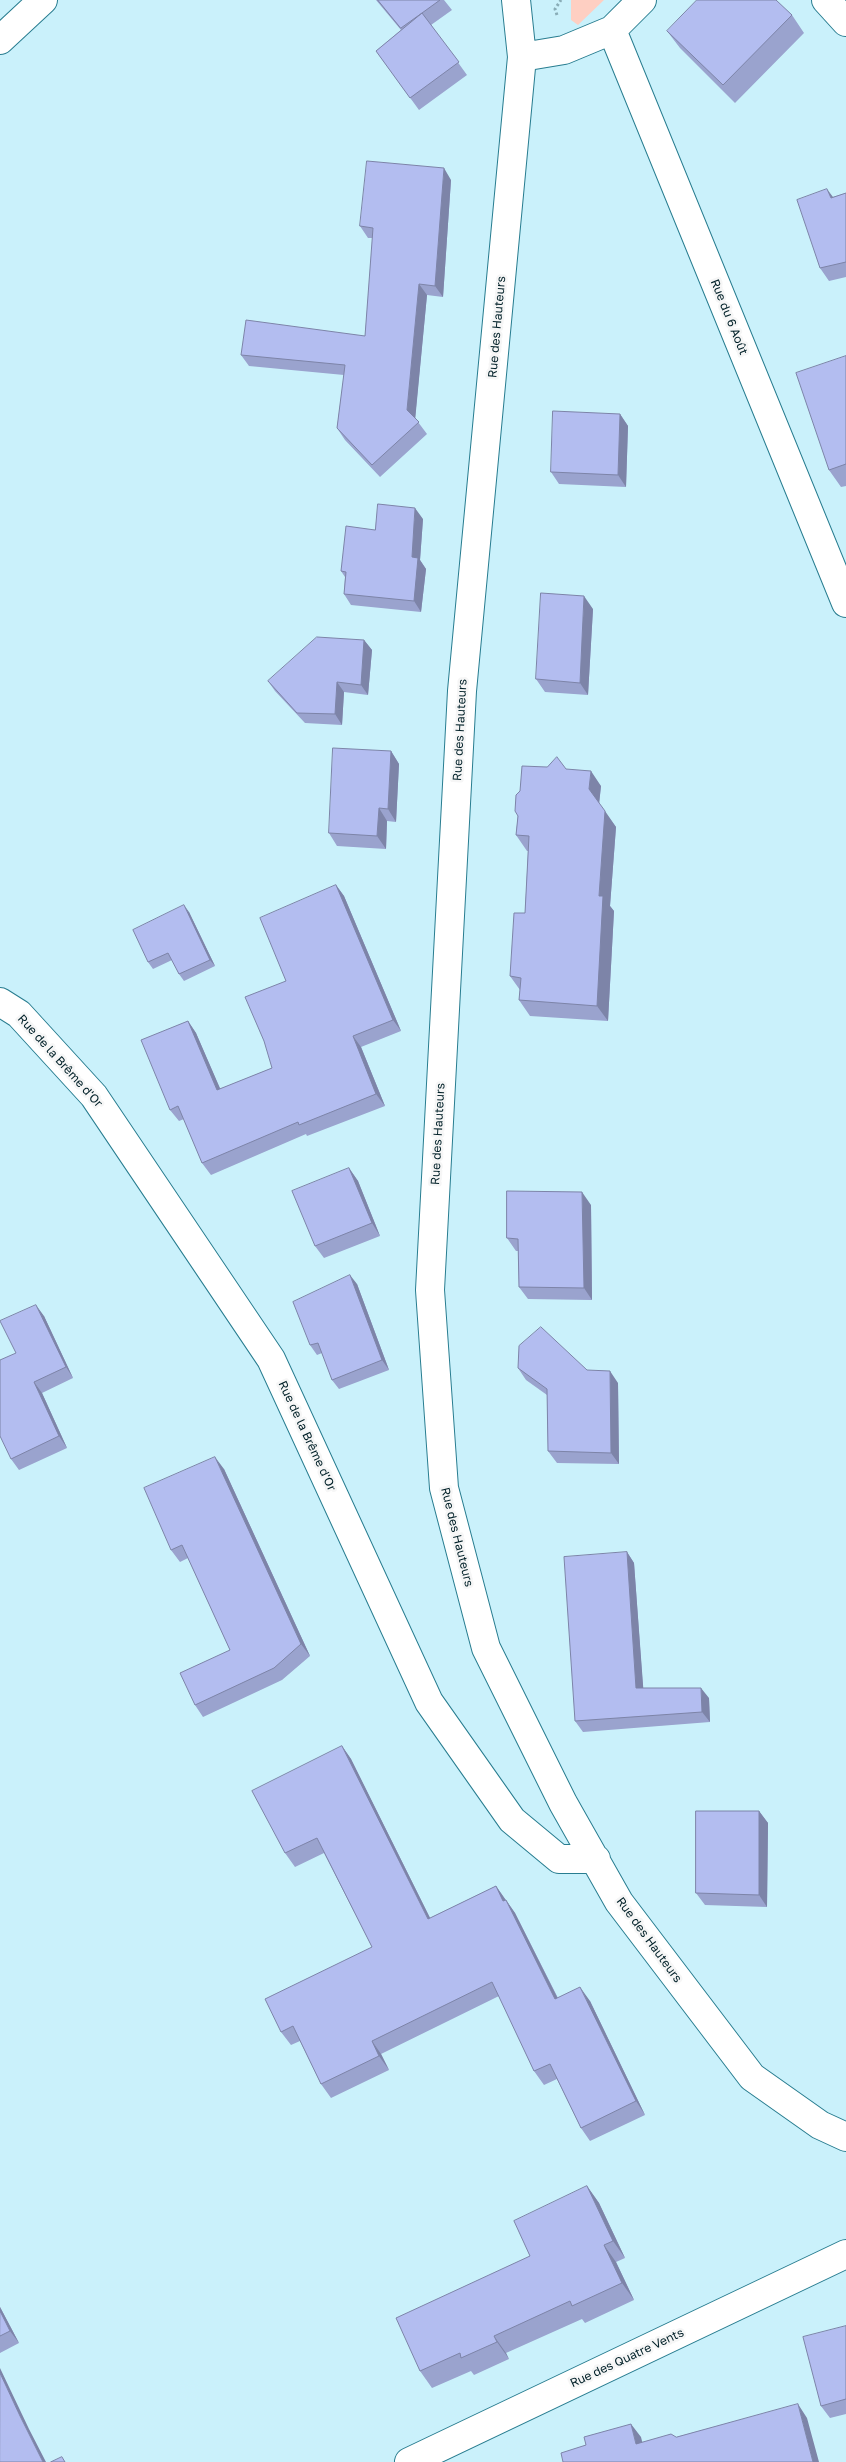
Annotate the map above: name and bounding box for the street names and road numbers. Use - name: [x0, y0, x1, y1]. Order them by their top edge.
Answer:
- street label: Rue des Hauteurs: [485, 276, 509, 378]
- street label: Rue du 6 Août: [707, 277, 751, 357]
- street label: Rue des Hauteurs: [450, 679, 470, 781]
- street label: Rue de la Brême d'Or: [15, 1012, 105, 1110]
- street label: Rue des Hauteurs: [428, 1083, 448, 1185]
- street label: Rue de la Brême d'Or: [275, 1379, 339, 1493]
- street label: Rue des Hauteurs: [438, 1486, 476, 1588]
- street label: Rue des Hauteurs: [613, 1894, 685, 1986]
- street label: Rue des Quatre Vents: [568, 2325, 686, 2391]

